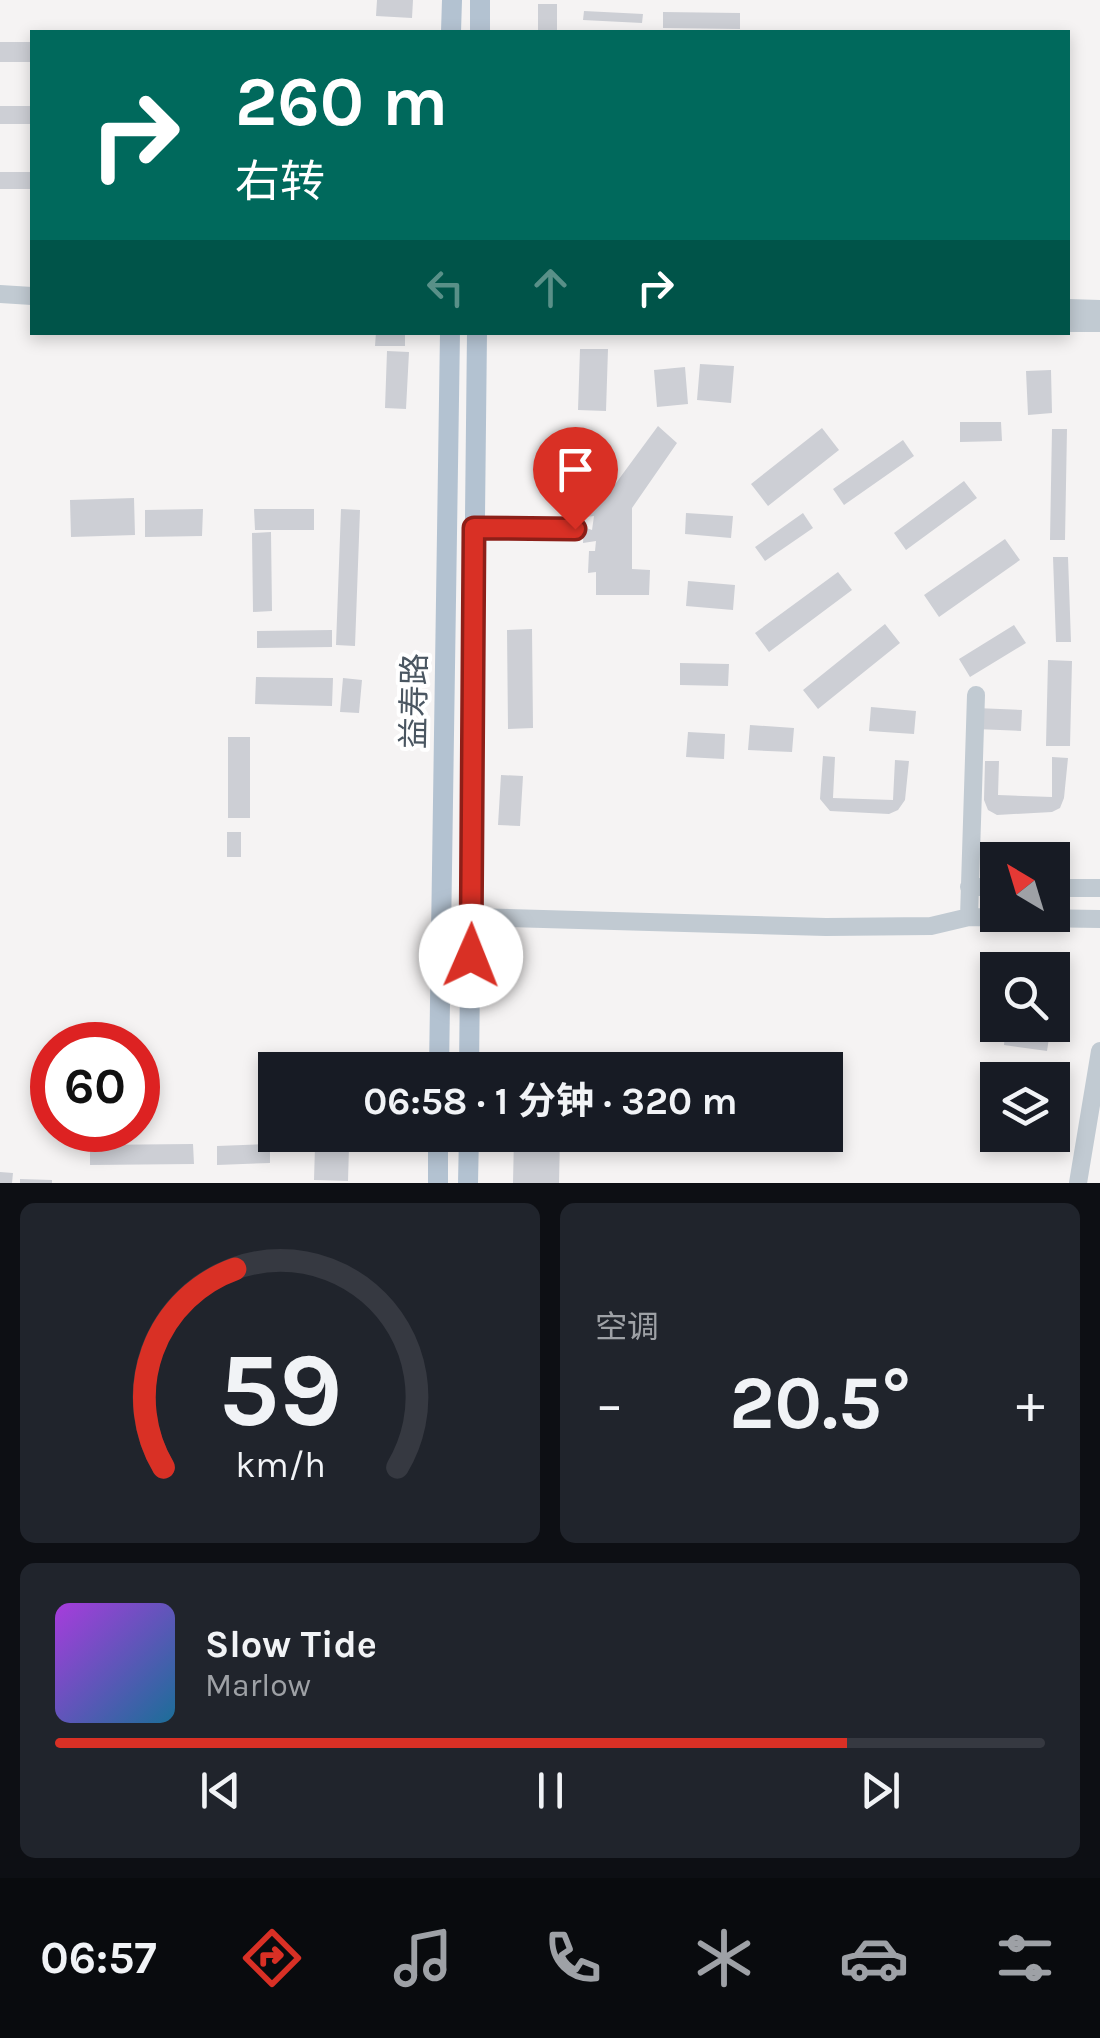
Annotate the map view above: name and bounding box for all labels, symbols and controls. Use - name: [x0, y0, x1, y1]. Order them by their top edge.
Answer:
- text: 260 m: [235, 61, 448, 143]
- icon: right: [70, 70, 200, 200]
- text: 右转: [235, 156, 325, 208]
- icon: left: [418, 260, 473, 315]
- icon: ahead: [523, 260, 578, 315]
- icon: right: [628, 260, 683, 315]
- pin: [533, 427, 618, 530]
- icon: arrive: [548, 442, 603, 497]
- street label: 益寿路: [395, 653, 434, 749]
- north arrow: [980, 842, 1070, 932]
- map controls: [980, 842, 1070, 1152]
- position arrow: [419, 904, 523, 1008]
- button: search: [980, 952, 1070, 1042]
- speed limit sign: 60: [30, 1022, 160, 1152]
- button: layers: [980, 1062, 1070, 1152]
- text: 06:58 · 1 分钟 · 320 m: [363, 1079, 738, 1124]
- text: 空调: [595, 1309, 659, 1346]
- text: 59: [218, 1330, 342, 1451]
- text: 20.5°: [729, 1359, 911, 1447]
- text: −: [595, 1372, 624, 1436]
- text: +: [1016, 1372, 1045, 1436]
- text: km/h: [235, 1444, 325, 1486]
- text: Slow Tide: [205, 1622, 377, 1667]
- text: Marlow: [205, 1667, 311, 1704]
- icon: previous: [193, 1763, 248, 1818]
- icon: pause: [523, 1763, 578, 1818]
- icon: next: [853, 1763, 908, 1818]
- icon: directions: [237, 1923, 307, 1993]
- icon: music: [388, 1923, 458, 1993]
- icon: phone: [538, 1923, 608, 1993]
- icon: climate: [689, 1923, 759, 1993]
- icon: car: [839, 1923, 909, 1993]
- icon: filters: [990, 1923, 1060, 1993]
- text: 06:57: [40, 1932, 157, 1984]

